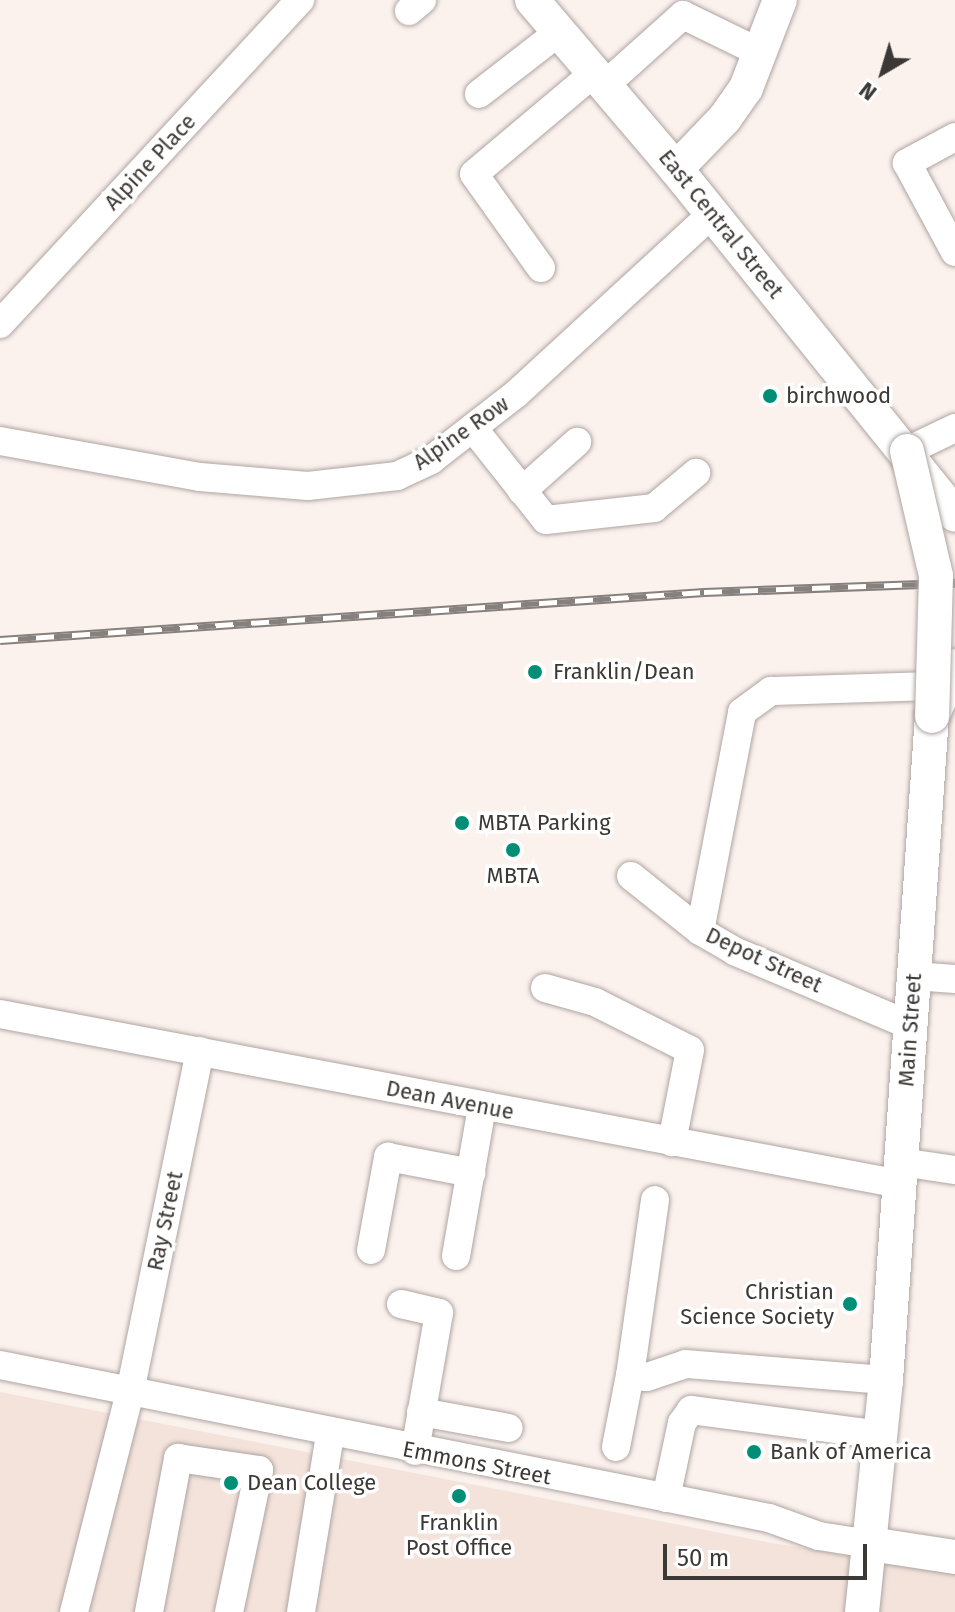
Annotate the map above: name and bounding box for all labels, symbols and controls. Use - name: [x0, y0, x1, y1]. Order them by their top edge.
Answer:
- north arrow: [843, 32, 923, 112]
- text: N: [854, 76, 882, 106]
- street label: Alpine Place: [99, 108, 201, 216]
- street label: East Central Street: [653, 144, 789, 304]
- place label: birchwood: [786, 383, 891, 409]
- marker: birchwood: [761, 387, 779, 405]
- street label: Alpine Row: [408, 390, 514, 476]
- place label: Franklin/Dean: [553, 659, 695, 685]
- marker: Franklin/Dean: [524, 661, 546, 683]
- place label: MBTA Parking: [478, 810, 611, 836]
- marker: MBTA Parking: [453, 814, 471, 832]
- marker: MBTA: [504, 841, 522, 859]
- place label: MBTA: [487, 863, 539, 889]
- street label: Depot Street: [702, 922, 826, 998]
- street label: Main Street: [893, 972, 927, 1088]
- street label: Dean Avenue: [384, 1075, 516, 1125]
- street label: Ray Street: [142, 1169, 188, 1273]
- place label: Christian Science Society: [680, 1278, 834, 1330]
- marker: Christian Science Society: [841, 1295, 859, 1313]
- street label: Emmons Street: [400, 1436, 554, 1490]
- place label: Bank of America: [770, 1439, 932, 1465]
- marker: Bank of America: [745, 1443, 763, 1461]
- place label: Dean College: [247, 1470, 376, 1496]
- marker: Dean College: [222, 1474, 240, 1492]
- marker: Franklin Post Office: [450, 1487, 468, 1505]
- place label: Franklin Post Office: [406, 1509, 512, 1560]
- scale bar: [667, 1528, 871, 1578]
- text: 50 m: [677, 1544, 729, 1572]

